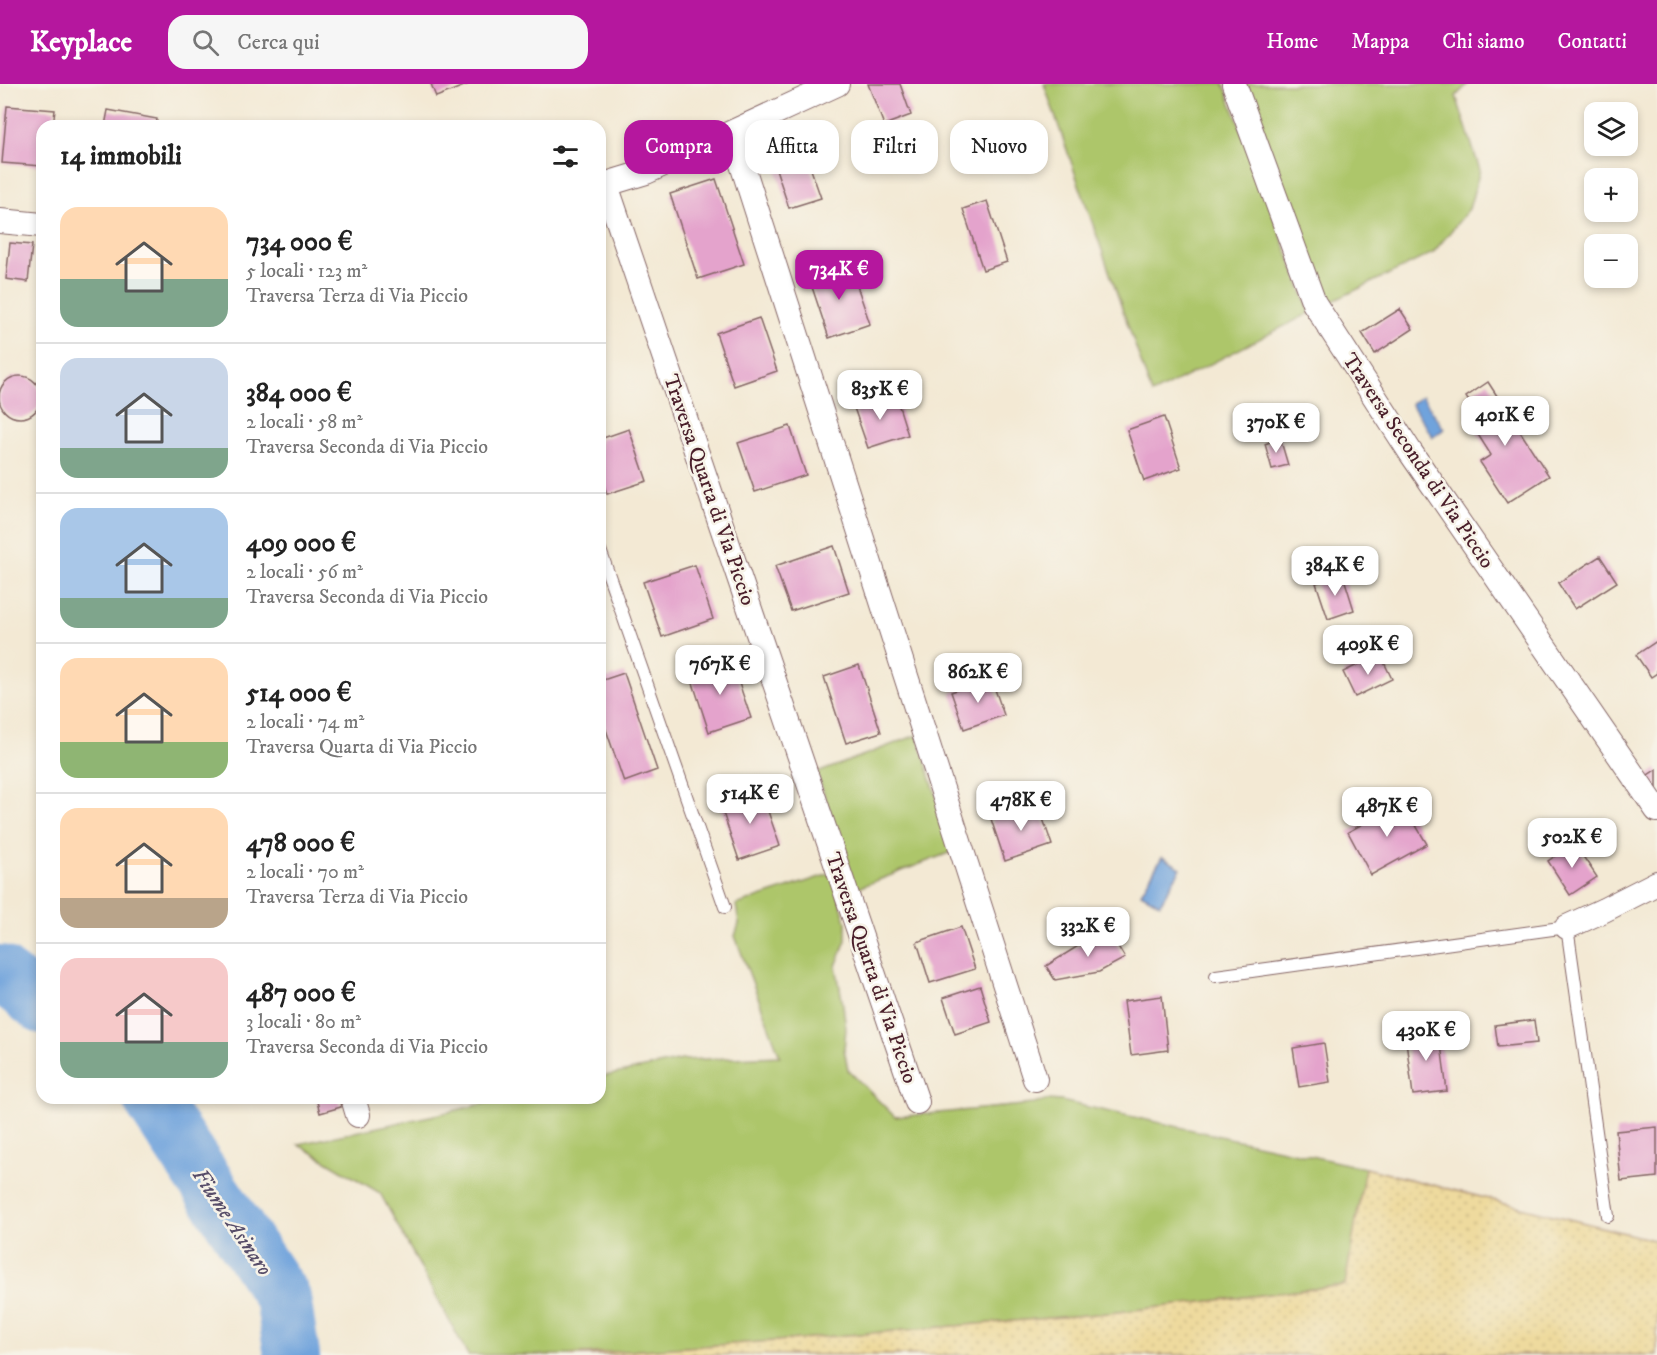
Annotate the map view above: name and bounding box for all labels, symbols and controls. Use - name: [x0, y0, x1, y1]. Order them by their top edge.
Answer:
- search box: [168, 15, 588, 69]
- text: Keyplace: [30, 25, 132, 60]
- icon: search: [189, 26, 222, 59]
- text: Cerca qui: [237, 29, 320, 56]
- text: Home: [1266, 29, 1318, 55]
- text: Mappa: [1351, 29, 1409, 55]
- text: Chi siamo: [1442, 29, 1524, 55]
- text: Contatti: [1557, 29, 1627, 55]
- map controls: [1584, 102, 1638, 288]
- button: layers: [1584, 102, 1638, 156]
- chip: Compra: [624, 120, 733, 174]
- chip: Affitta: [745, 120, 839, 174]
- chip: Filtri: [851, 120, 938, 174]
- chip: Nuovo: [950, 120, 1048, 174]
- text: 14 immobili: [60, 140, 182, 173]
- icon: filters: [549, 140, 582, 173]
- button: +: [1584, 168, 1638, 222]
- text: 734 000 €: [246, 226, 353, 259]
- icon: home: [108, 231, 180, 303]
- button: −: [1584, 234, 1638, 288]
- pin: 734K €: [790, 250, 888, 301]
- text: 734K €: [809, 257, 869, 282]
- text: 5 locali · 123 m²: [246, 259, 367, 284]
- text: Traversa Terza di Via Piccio: [246, 284, 468, 309]
- street label: Traversa Seconda di Via Piccio: [1336, 348, 1500, 574]
- pin: 835K €: [831, 370, 929, 421]
- street label: Traversa Quarta di Via Piccio: [657, 371, 761, 609]
- text: 384 000 €: [246, 377, 352, 410]
- text: 835K €: [851, 377, 909, 402]
- icon: home: [108, 382, 180, 454]
- pin: 401K €: [1456, 396, 1554, 447]
- pin: 370K €: [1227, 403, 1325, 454]
- text: 401K €: [1475, 403, 1535, 428]
- text: 2 locali · 58 m²: [246, 410, 363, 435]
- text: 370K €: [1247, 410, 1305, 435]
- text: Traversa Seconda di Via Piccio: [246, 435, 488, 460]
- text: 409 000 €: [246, 527, 356, 560]
- icon: home: [108, 532, 180, 604]
- pin: 384K €: [1286, 546, 1384, 597]
- text: 384K €: [1305, 553, 1365, 578]
- text: 2 locali · 56 m²: [246, 560, 363, 585]
- text: Traversa Seconda di Via Piccio: [246, 585, 488, 610]
- pin: 409K €: [1319, 625, 1417, 676]
- text: 409K €: [1337, 632, 1399, 657]
- pin: 767K €: [671, 645, 769, 696]
- text: 767K €: [689, 652, 751, 677]
- pin: 862K €: [929, 653, 1027, 704]
- text: 862K €: [948, 660, 1008, 685]
- text: 514 000 €: [246, 677, 352, 710]
- icon: home: [108, 682, 180, 754]
- text: 2 locali · 74 m²: [246, 710, 364, 735]
- text: Traversa Quarta di Via Piccio: [246, 735, 477, 760]
- pin: 514K €: [701, 774, 799, 825]
- text: 514K €: [721, 781, 779, 806]
- pin: 478K €: [972, 781, 1070, 832]
- pin: 487K €: [1338, 787, 1436, 838]
- text: 478K €: [990, 788, 1052, 813]
- text: 487K €: [1356, 794, 1418, 819]
- pin: 502K €: [1523, 818, 1621, 869]
- text: 502K €: [1542, 825, 1602, 850]
- text: 478 000 €: [246, 827, 355, 860]
- icon: home: [108, 832, 180, 904]
- street label: Traversa Quarta di Via Piccio: [819, 849, 923, 1087]
- text: 2 locali · 70 m²: [246, 860, 364, 885]
- text: Traversa Terza di Via Piccio: [246, 885, 468, 910]
- pin: 332K €: [1039, 907, 1137, 958]
- text: 332K €: [1061, 914, 1115, 939]
- text: 487 000 €: [246, 977, 356, 1010]
- icon: home: [108, 982, 180, 1054]
- text: 3 locali · 80 m²: [246, 1010, 361, 1035]
- pin: 430K €: [1377, 1011, 1475, 1062]
- text: 430K €: [1396, 1018, 1456, 1043]
- text: Traversa Seconda di Via Piccio: [246, 1035, 488, 1060]
- water label: Fiume Asinaro: [186, 1163, 278, 1281]

